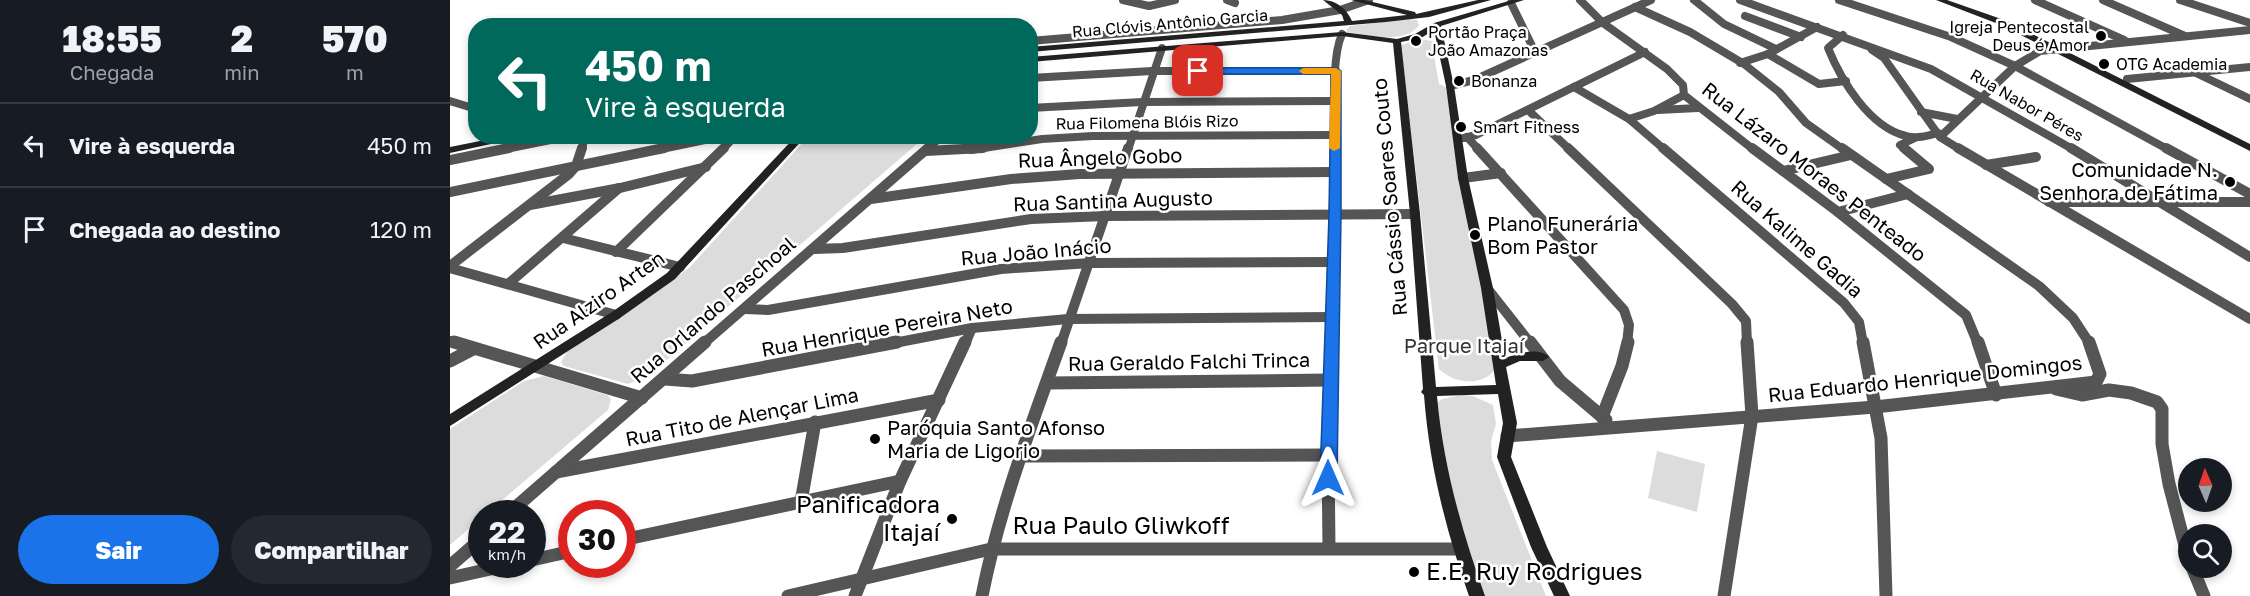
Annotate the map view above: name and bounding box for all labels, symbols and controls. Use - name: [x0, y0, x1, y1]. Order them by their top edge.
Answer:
- street label: Rua Clóvis Antônio Garcia: [1071, 4, 1269, 42]
- text: 18:55: [62, 17, 162, 60]
- text: 2: [231, 17, 253, 60]
- text: 570: [322, 17, 388, 60]
- place label: Igreja Pentecostal Deus é Amor: [1949, 17, 2089, 55]
- place label: Portão Praça João Amazonas: [1428, 22, 1548, 60]
- marker: Igreja Pentecostal Deus é Amor: [2094, 29, 2108, 43]
- marker: Portão Praça João Amazonas: [1409, 34, 1423, 48]
- text: 450 m: [585, 40, 711, 90]
- icon: left: [486, 42, 564, 120]
- pin: [1172, 45, 1223, 96]
- icon: arrive: [1181, 54, 1214, 87]
- place label: OTG Academia: [2116, 54, 2227, 74]
- marker: OTG Academia: [2097, 57, 2111, 71]
- text: Chegada: [70, 60, 154, 84]
- text: min: [224, 60, 260, 84]
- text: m: [346, 60, 364, 84]
- street label: Rua Nabor Péres: [1967, 64, 2087, 146]
- place label: Bonanza: [1471, 71, 1537, 91]
- marker: Bonanza: [1452, 74, 1466, 88]
- street label: Rua Lázaro Moraes Penteado: [1698, 76, 1931, 266]
- street label: Rua Cássio Soares Couto: [1367, 77, 1411, 317]
- text: Vire à esquerda: [585, 91, 786, 123]
- street label: Rua Filomena Blóis Rizo: [1055, 110, 1239, 134]
- place label: Smart Fitness: [1473, 117, 1580, 137]
- marker: Smart Fitness: [1454, 120, 1468, 134]
- icon: left: [18, 129, 51, 162]
- text: Vire à esquerda: [69, 132, 235, 159]
- text: 450 m: [367, 132, 432, 159]
- street label: Rua Ângelo Gobo: [1017, 142, 1183, 172]
- place label: Comunidade N. Senhora de Fátima: [2039, 157, 2218, 204]
- street label: Rua Kalime Gadia: [1727, 174, 1869, 302]
- marker: Comunidade N. Senhora de Fátima: [2223, 175, 2237, 189]
- street label: Rua Santina Augusto: [1013, 185, 1213, 215]
- place label: Plano Funerária Bom Pastor: [1487, 211, 1638, 258]
- icon: arrive: [18, 213, 51, 246]
- text: Chegada ao destino: [69, 216, 281, 243]
- text: 120 m: [370, 216, 432, 243]
- marker: Plano Funerária Bom Pastor: [1468, 228, 1482, 242]
- street label: Rua Orlando Paschoal: [625, 231, 800, 388]
- street label: Rua João Inácio: [960, 232, 1112, 270]
- street label: Rua Alziro Arten: [528, 245, 669, 353]
- street label: Rua Henrique Pereira Neto: [759, 293, 1014, 361]
- park label: Parque Itajaí: [1404, 333, 1526, 357]
- street label: Rua Geraldo Falchi Trinca: [1068, 347, 1310, 375]
- street label: Rua Eduardo Henrique Domingos: [1767, 350, 2083, 406]
- street label: Rua Tito de Alençar Lima: [623, 382, 860, 450]
- place label: Paróquia Santo Afonso Maria de Ligorio: [887, 415, 1105, 462]
- marker: Paróquia Santo Afonso Maria de Ligorio: [868, 432, 882, 446]
- position arrow: [1296, 446, 1360, 510]
- north arrow: [2178, 458, 2232, 512]
- map controls: [2178, 458, 2232, 578]
- place label: Panificadora Itajaí: [796, 489, 942, 546]
- speed limit sign: 30: [558, 500, 636, 578]
- street label: Rua Paulo Gliwkoff: [1013, 510, 1230, 539]
- marker: Panificadora Itajaí: [945, 512, 959, 526]
- text: 22: [489, 514, 525, 550]
- button: Sair: [18, 515, 219, 584]
- button: Compartilhar: [231, 515, 432, 584]
- button: search: [2178, 524, 2232, 578]
- text: km/h: [488, 545, 526, 563]
- place label: E.E. Ruy Rodrigues: [1426, 556, 1642, 585]
- marker: E.E. Ruy Rodrigues: [1407, 565, 1421, 579]

